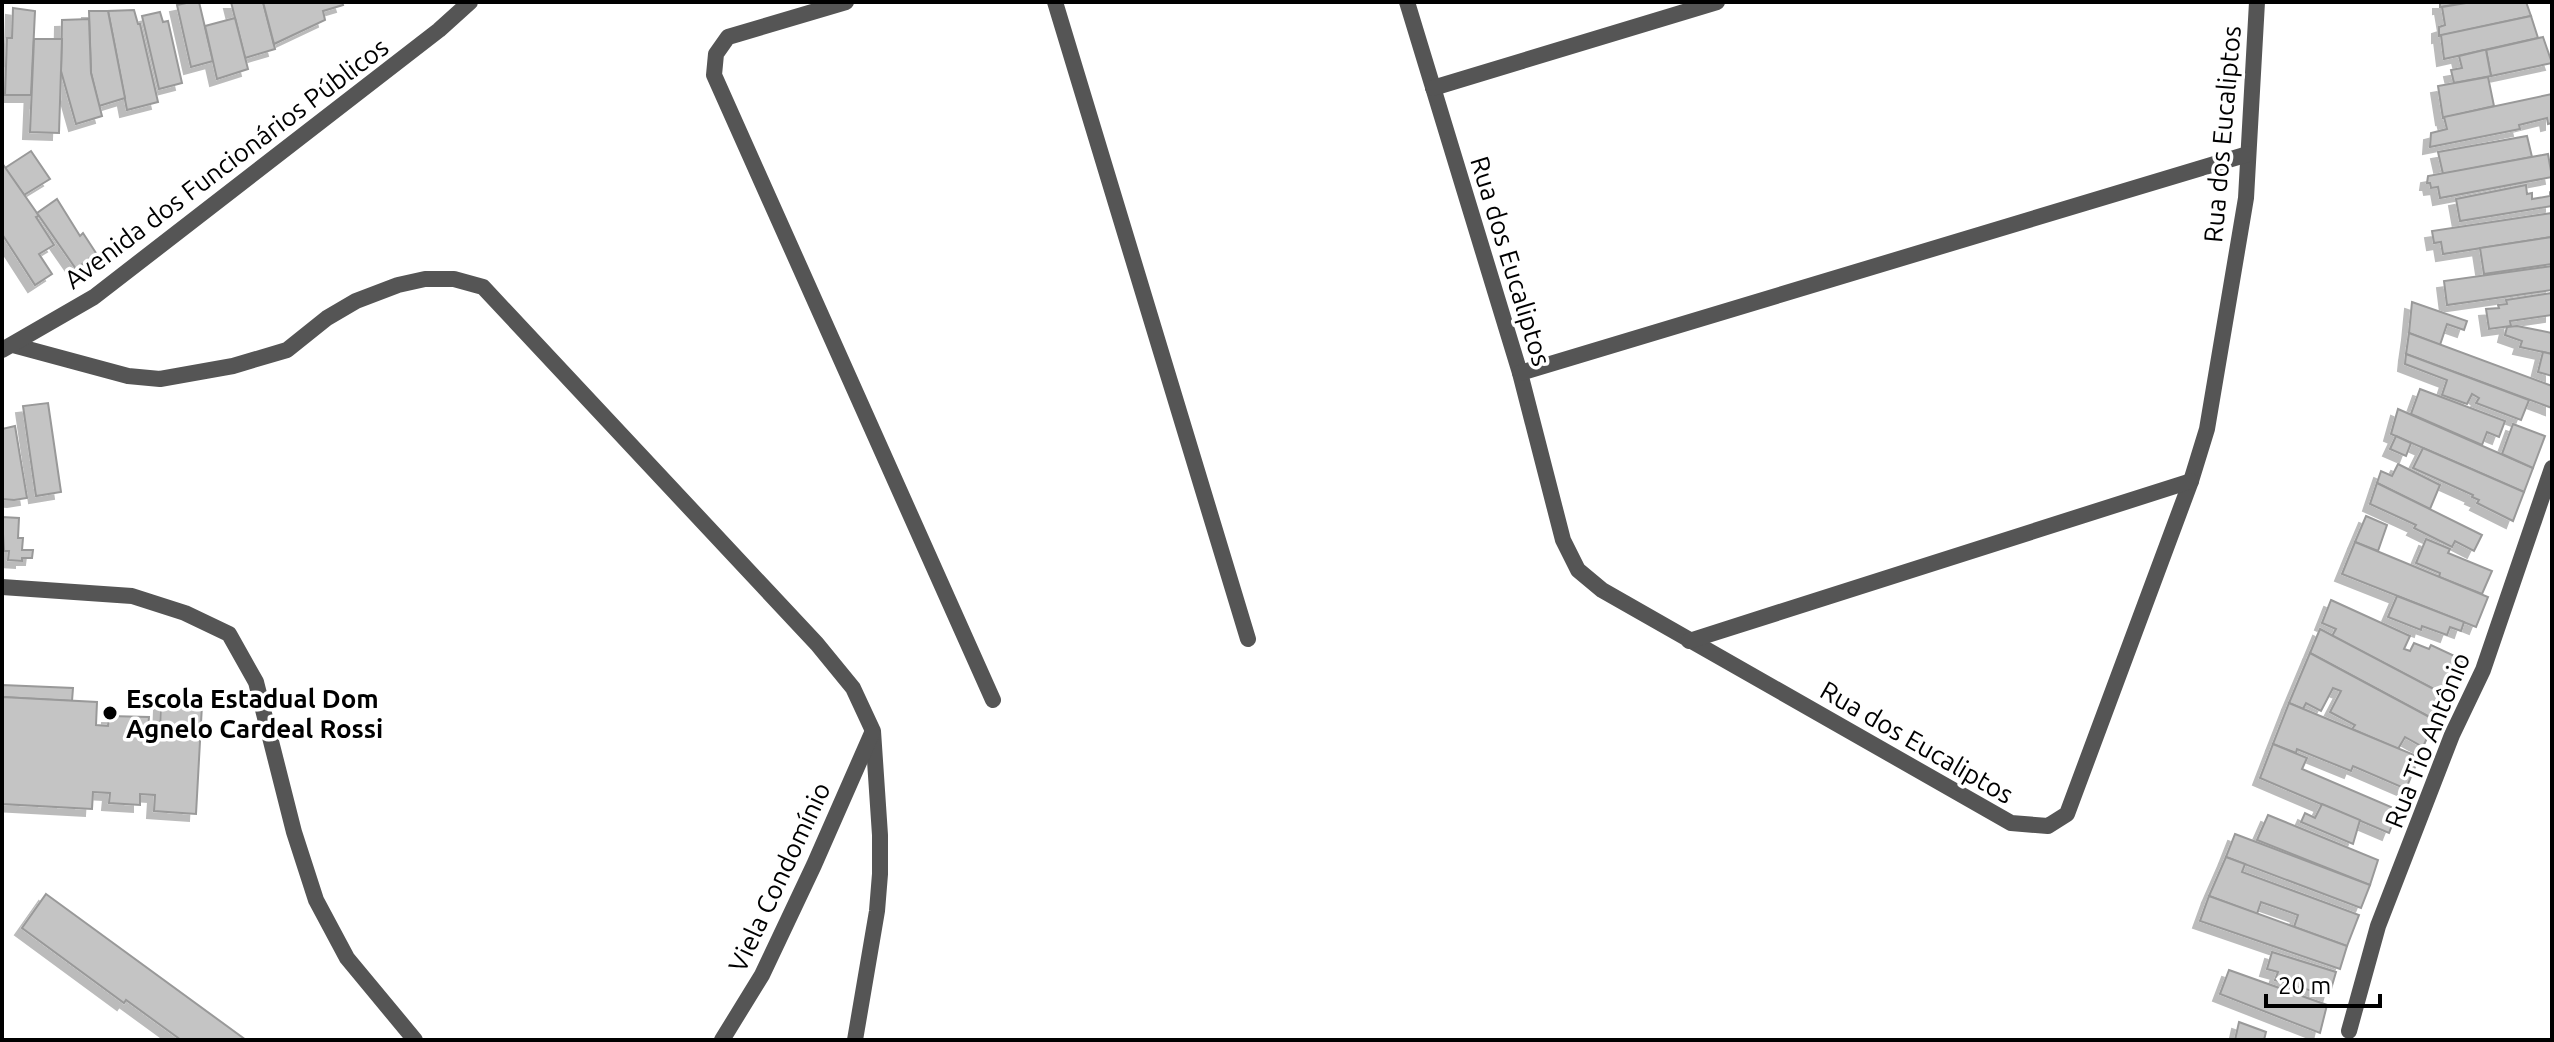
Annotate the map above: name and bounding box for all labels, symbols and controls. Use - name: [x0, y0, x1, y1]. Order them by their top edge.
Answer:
- street label: Rua dos Eucaliptos: [2198, 24, 2246, 244]
- street label: Avenida dos Funcionários Públicos: [59, 32, 393, 294]
- street label: Rua dos Eucaliptos: [1465, 153, 1557, 369]
- street label: Rua Tio Antônio: [2379, 648, 2475, 832]
- street label: Rua dos Eucaliptos: [1816, 675, 2018, 809]
- place label: Escola Estadual Dom Agnelo Cardeal Rossi: [126, 684, 383, 743]
- marker: Escola Estadual Dom Agnelo Cardeal Rossi: [101, 704, 119, 722]
- street label: Viela Condomínio: [722, 778, 836, 976]
- scale bar: [2266, 958, 2380, 1008]
- text: 20 m: [2278, 972, 2331, 999]

